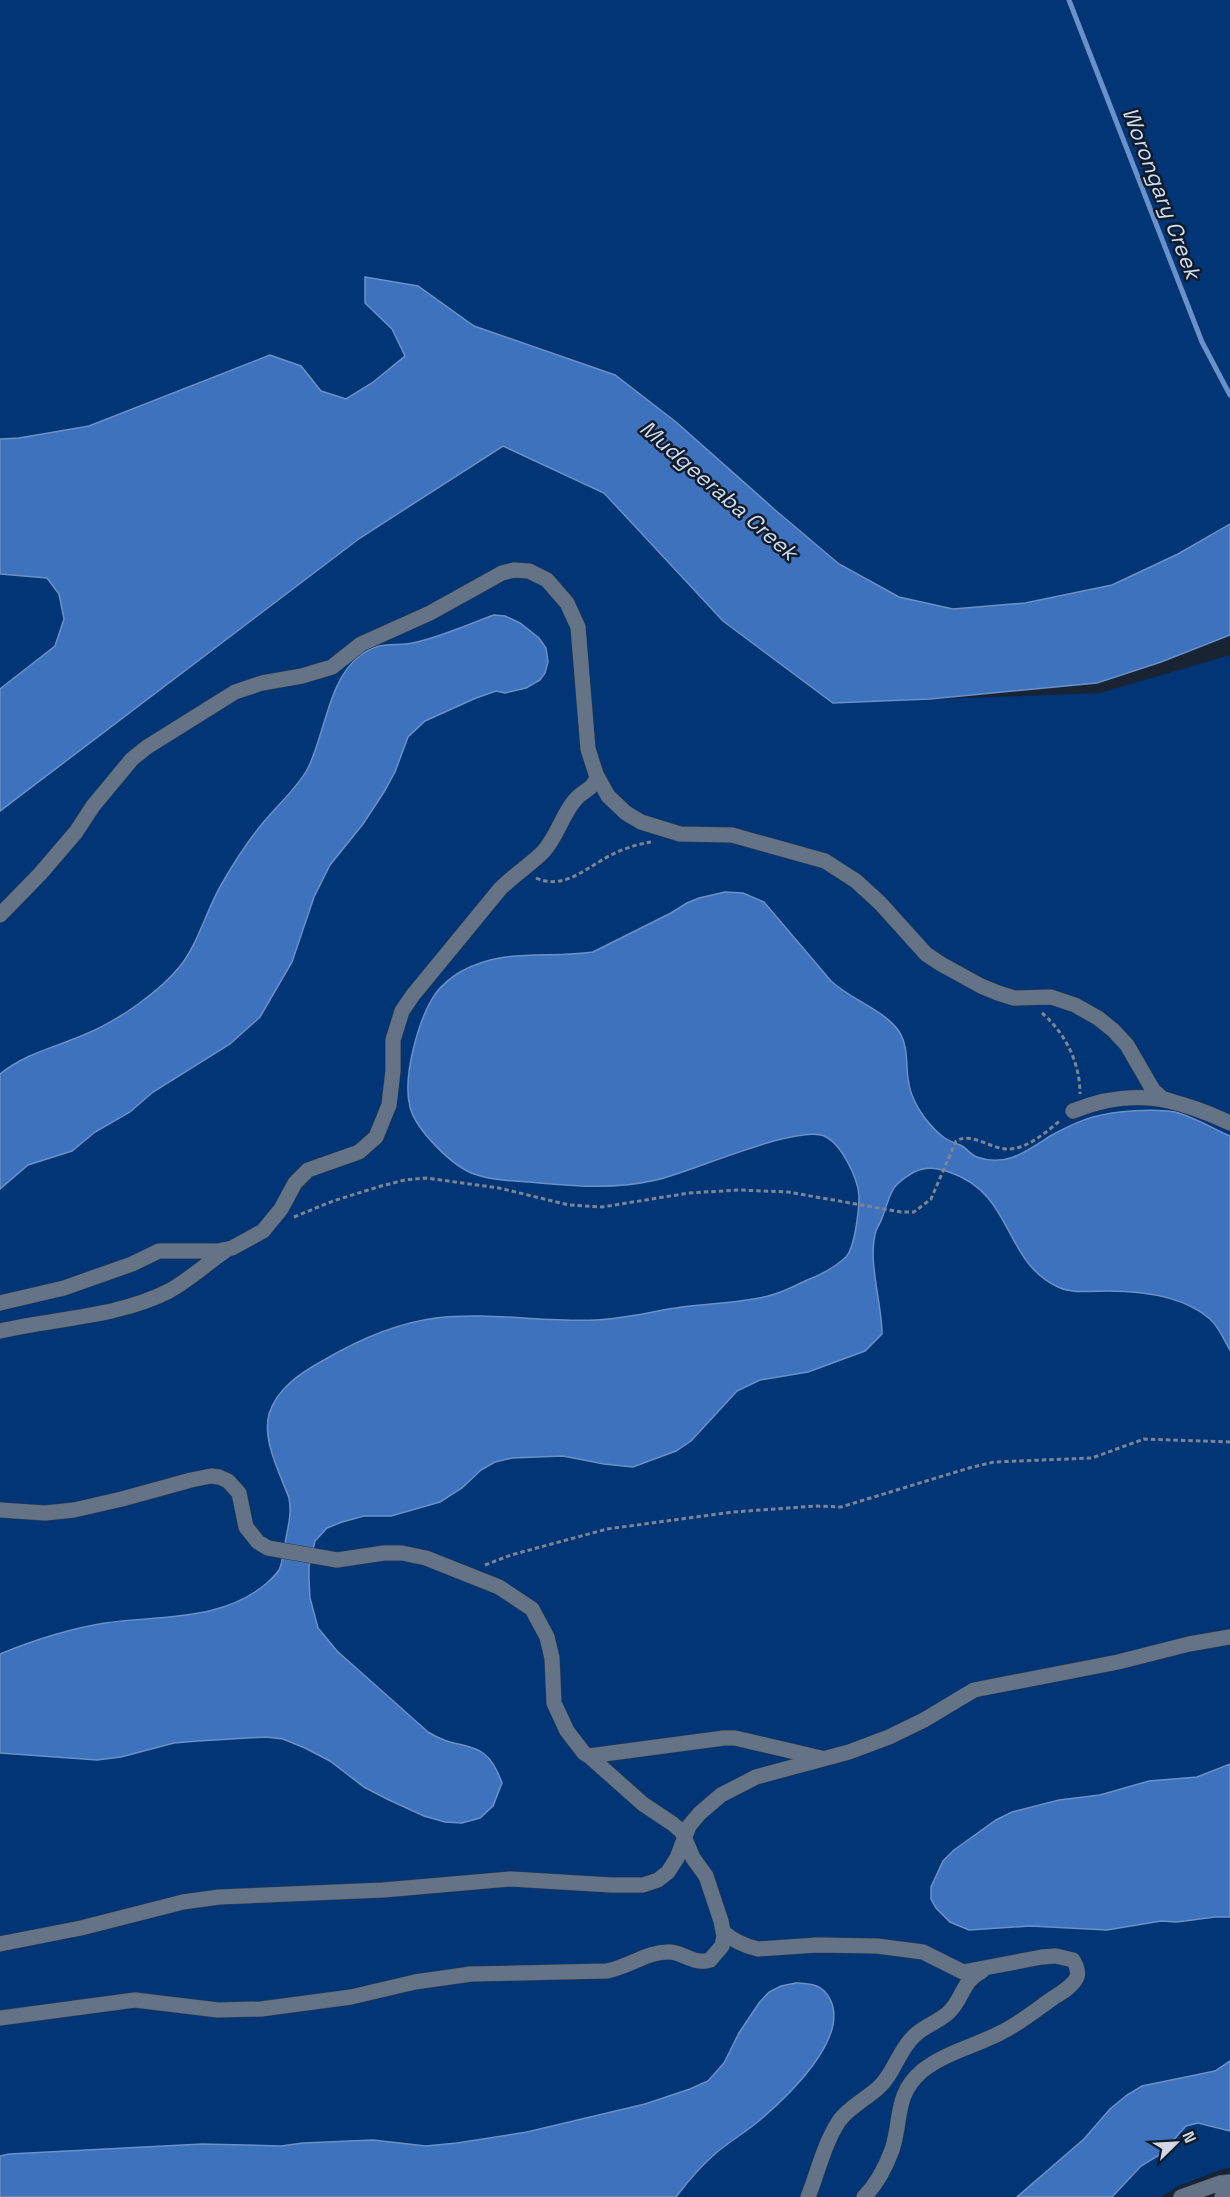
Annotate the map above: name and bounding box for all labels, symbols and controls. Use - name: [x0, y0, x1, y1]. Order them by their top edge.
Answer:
- water label: Worongary Creek: [1116, 103, 1208, 285]
- water label: Mudgeeraba Creek: [634, 414, 805, 568]
- north arrow: [1146, 2113, 1206, 2173]
- text: N: [1177, 2128, 1201, 2146]

